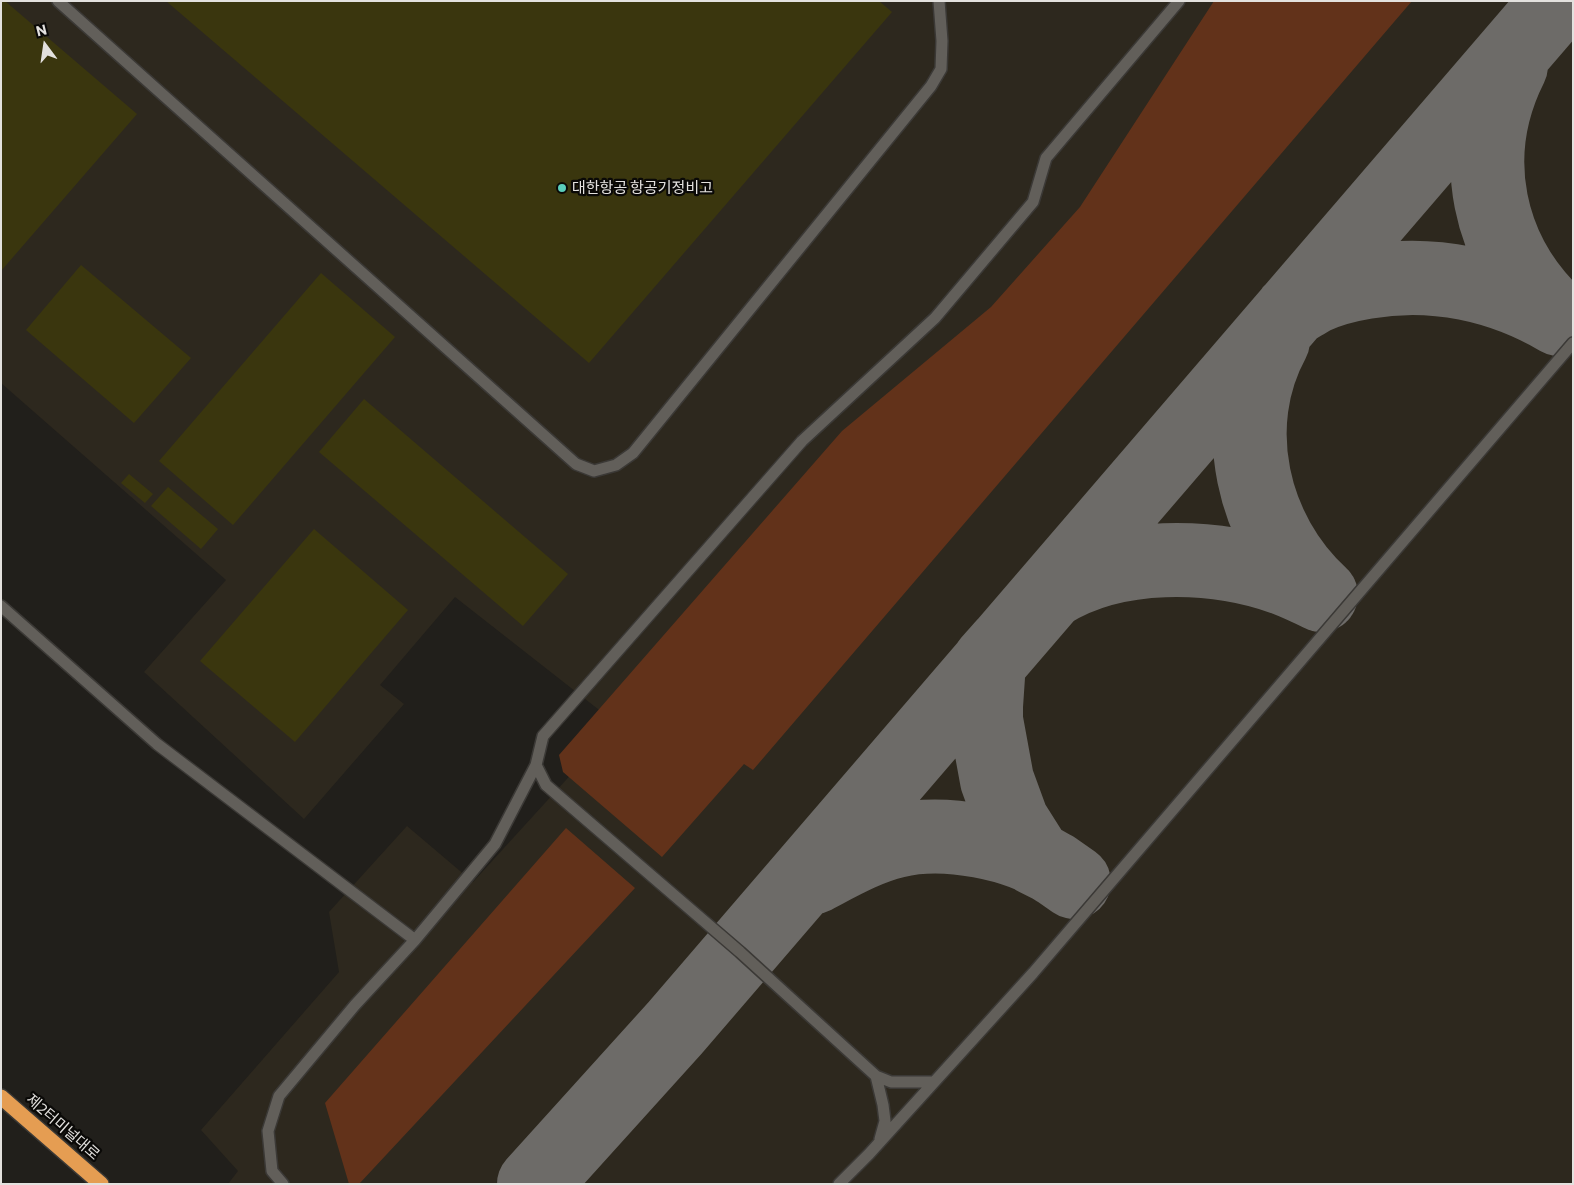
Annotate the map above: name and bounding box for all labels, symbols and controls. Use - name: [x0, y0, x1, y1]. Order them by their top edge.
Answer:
- north arrow: [20, 20, 70, 70]
- text: N: [34, 20, 48, 39]
- place label: 대한항공 항공기정비고: [572, 179, 713, 197]
- marker: 대한항공 항공기정비고: [556, 182, 568, 194]
- street label: 제2터미널대로: [23, 1090, 103, 1164]

